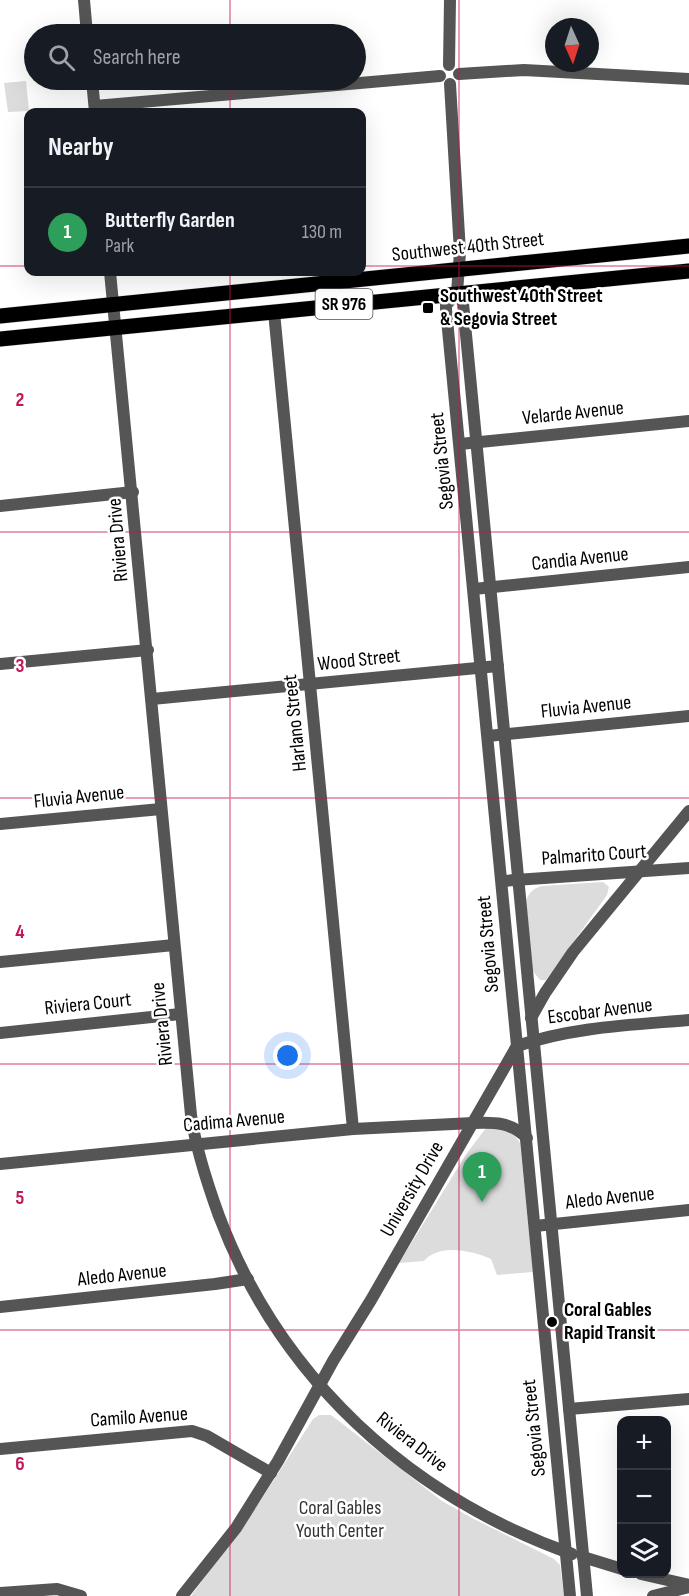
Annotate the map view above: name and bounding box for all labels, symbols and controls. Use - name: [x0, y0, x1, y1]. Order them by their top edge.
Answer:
- north arrow: [545, 18, 599, 72]
- search box: [24, 24, 366, 90]
- icon: search: [45, 41, 78, 74]
- text: Search here: [93, 44, 180, 71]
- text: Nearby: [48, 132, 114, 163]
- text: Butterfly Garden: [105, 207, 235, 234]
- text: 1: [64, 220, 71, 244]
- text: 130 m: [302, 220, 342, 244]
- street label: Southwest 40th Street: [391, 227, 545, 267]
- text: Park: [105, 234, 134, 258]
- place label: Southwest 40th Street & Segovia Street: [440, 284, 603, 331]
- road number: SR 976: [316, 289, 372, 319]
- marker: Southwest 40th Street & Segovia Street: [421, 301, 435, 315]
- text: 2: [16, 388, 24, 412]
- street label: Velarde Avenue: [521, 396, 625, 430]
- street label: Segovia Street: [425, 411, 459, 511]
- street label: Riviera Drive: [102, 497, 134, 583]
- street label: Candia Avenue: [530, 542, 630, 576]
- street label: Wood Street: [316, 644, 402, 676]
- text: 3: [16, 654, 25, 678]
- street label: Harlano Street: [278, 673, 312, 773]
- street label: Fluvia Avenue: [540, 690, 632, 724]
- street label: Fluvia Avenue: [33, 780, 125, 814]
- street label: Palmarito Court: [541, 839, 647, 871]
- street label: Segovia Street: [472, 895, 504, 993]
- text: 4: [15, 920, 25, 944]
- street label: Riviera Drive: [146, 981, 178, 1067]
- street label: Riviera Court: [43, 988, 133, 1020]
- street label: Escobar Avenue: [546, 993, 654, 1029]
- your location: [273, 1041, 302, 1070]
- street label: Cadima Avenue: [182, 1105, 286, 1137]
- street label: University Drive: [375, 1137, 449, 1241]
- pin: 1: [462, 1152, 502, 1202]
- street label: Aledo Avenue: [563, 1181, 656, 1215]
- text: 5: [16, 1186, 25, 1210]
- street label: Aledo Avenue: [75, 1258, 168, 1292]
- place label: Coral Gables Rapid Transit: [564, 1298, 656, 1345]
- marker: Coral Gables Rapid Transit: [545, 1315, 559, 1329]
- street label: Segovia Street: [517, 1378, 551, 1478]
- street label: Camilo Avenue: [89, 1402, 189, 1432]
- street label: Riviera Drive: [372, 1407, 452, 1477]
- map controls: [617, 1416, 671, 1578]
- button: +: [617, 1416, 671, 1470]
- text: 6: [15, 1452, 25, 1476]
- button: −: [617, 1470, 671, 1524]
- park label: Coral Gables Youth Center: [296, 1496, 384, 1543]
- button: layers: [617, 1524, 671, 1578]

